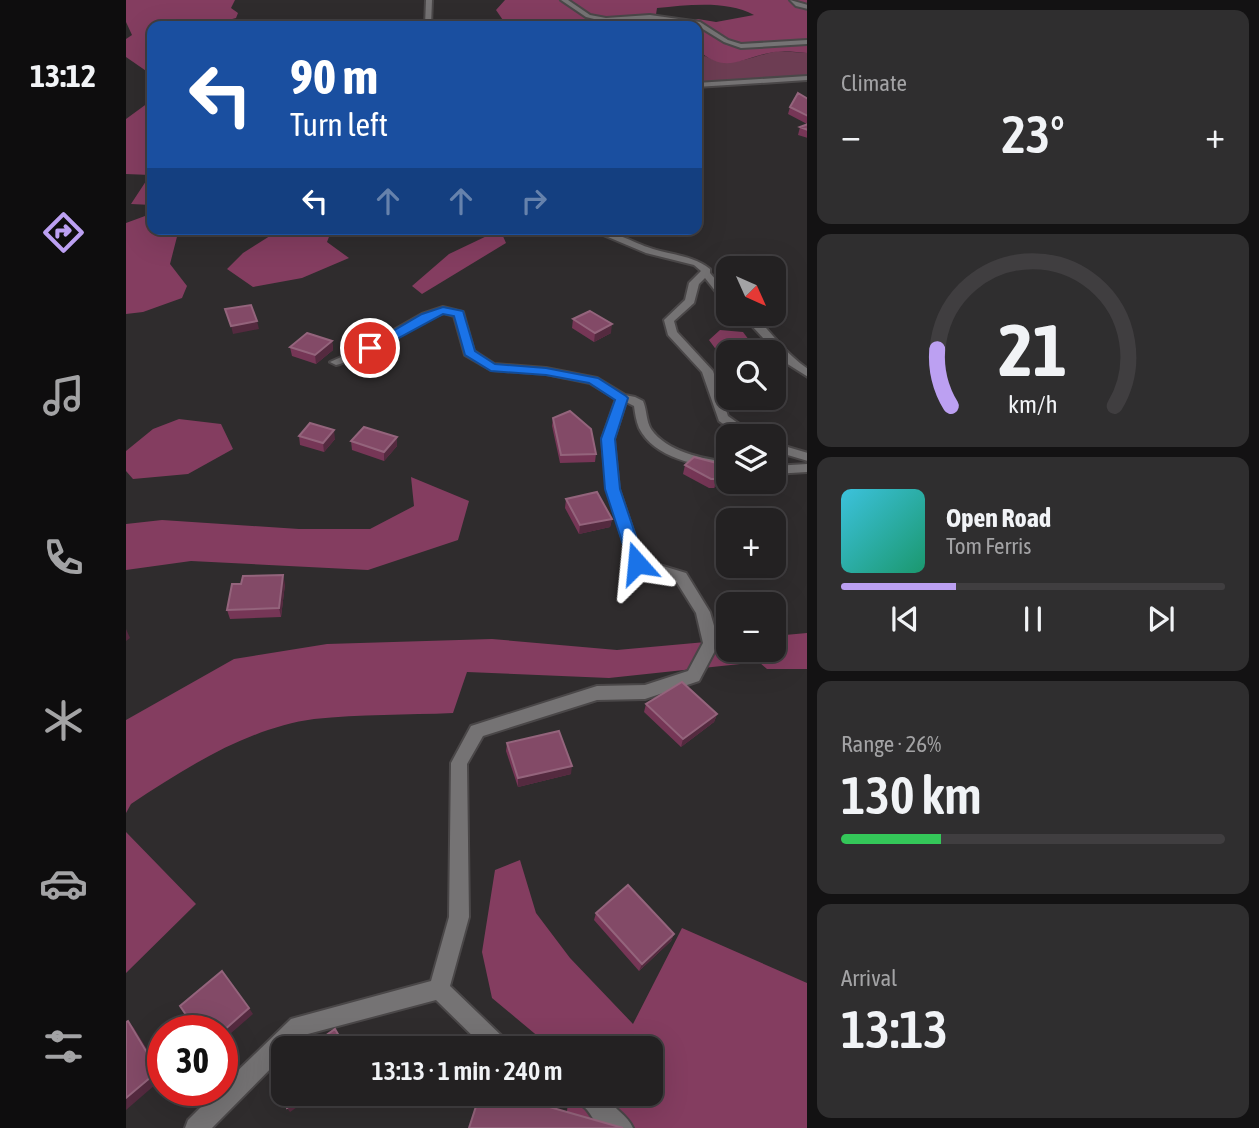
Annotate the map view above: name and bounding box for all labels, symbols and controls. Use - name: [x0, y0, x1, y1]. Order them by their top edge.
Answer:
- text: 90 m: [290, 48, 378, 104]
- icon: left: [175, 49, 266, 140]
- text: 13:12: [30, 57, 96, 94]
- text: Climate: [841, 70, 907, 96]
- text: 23°: [1001, 104, 1065, 164]
- text: Turn left: [290, 106, 388, 143]
- text: −: [841, 113, 861, 156]
- text: +: [1205, 113, 1225, 156]
- icon: left: [296, 182, 334, 220]
- icon: ahead: [369, 182, 407, 220]
- icon: ahead: [442, 182, 480, 220]
- icon: right: [515, 182, 553, 220]
- icon: directions: [39, 208, 88, 257]
- north arrow: [716, 256, 786, 326]
- map controls: [716, 256, 786, 662]
- text: 21: [999, 309, 1067, 392]
- pin: [340, 318, 400, 378]
- icon: arrive: [351, 329, 389, 367]
- button: search: [716, 340, 786, 410]
- icon: music: [39, 371, 88, 420]
- text: km/h: [1008, 390, 1058, 418]
- button: layers: [716, 424, 786, 494]
- text: Open Road: [946, 503, 1051, 533]
- button: +: [716, 508, 786, 578]
- position arrow: [600, 526, 674, 600]
- icon: phone: [39, 533, 88, 582]
- text: Tom Ferris: [946, 533, 1031, 559]
- button: −: [716, 592, 786, 662]
- icon: previous: [886, 600, 924, 638]
- icon: pause: [1014, 600, 1052, 638]
- icon: next: [1142, 600, 1180, 638]
- icon: climate: [39, 696, 88, 745]
- text: Range · 26%: [841, 731, 941, 757]
- text: 130 km: [841, 765, 982, 825]
- icon: car: [39, 859, 88, 908]
- text: Arrival: [841, 965, 897, 991]
- text: 13:13: [841, 999, 948, 1059]
- speed limit sign: 30: [147, 1015, 238, 1106]
- icon: filters: [39, 1022, 88, 1071]
- text: 13:13 · 1 min · 240 m: [372, 1056, 562, 1086]

